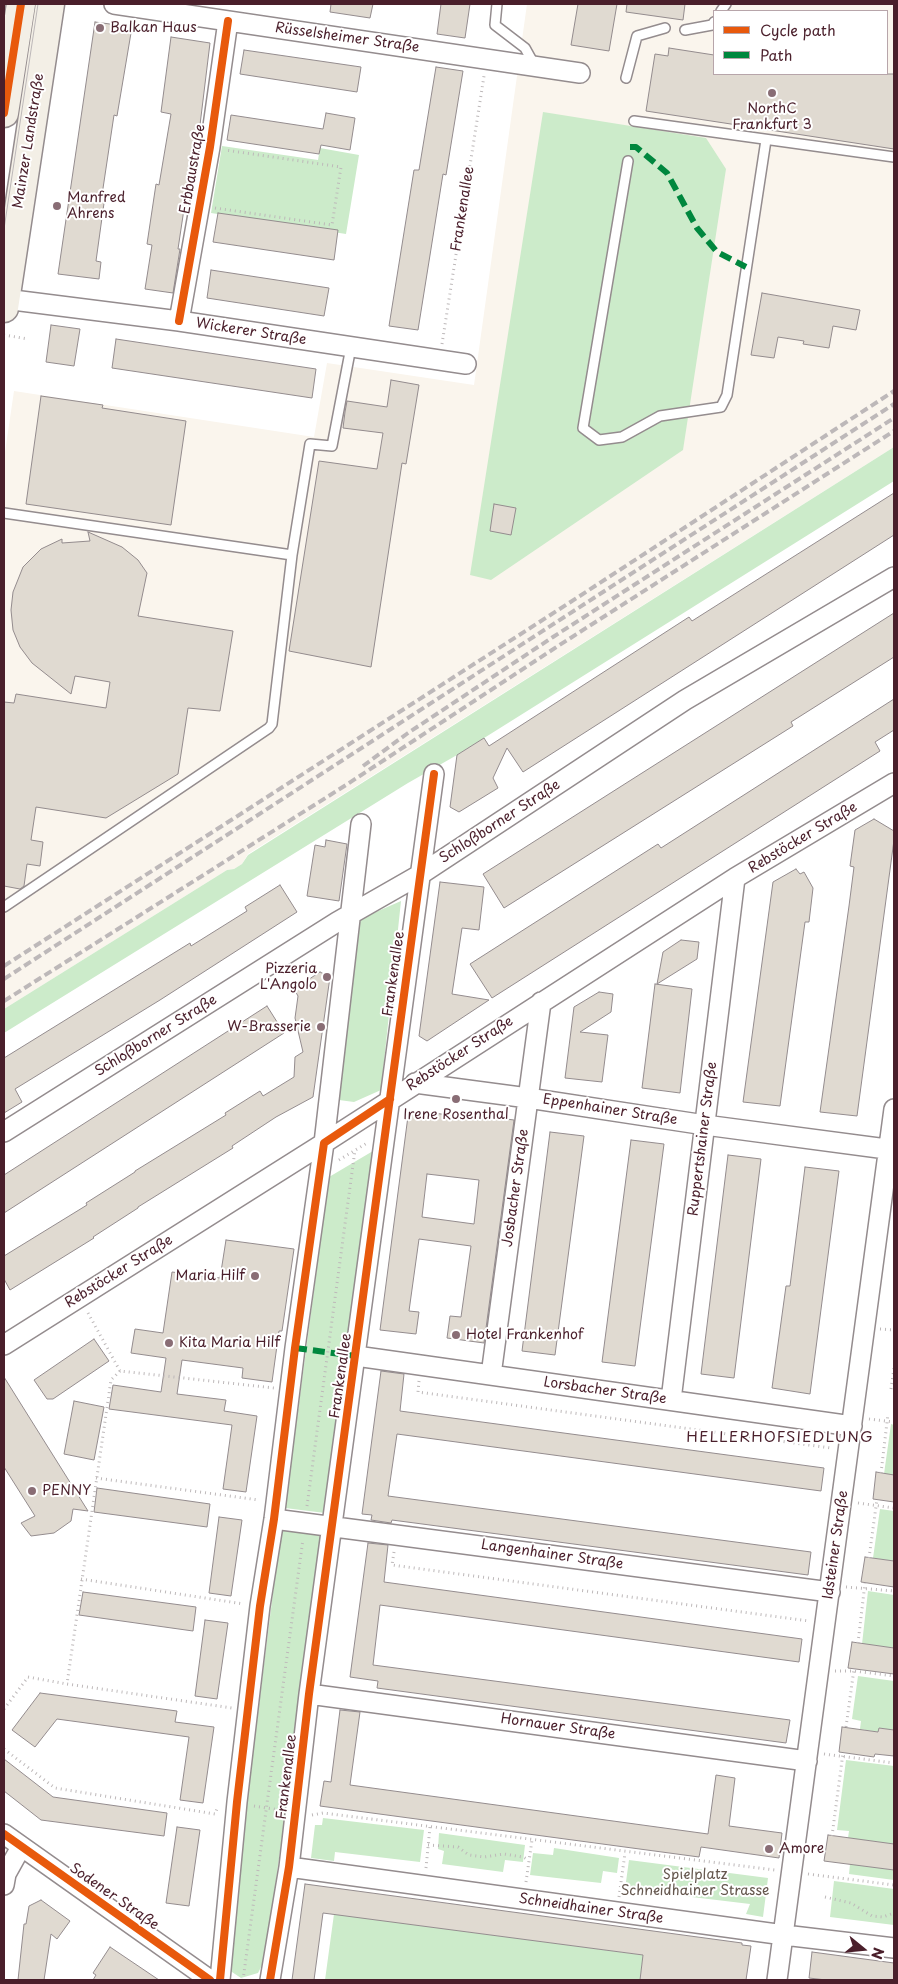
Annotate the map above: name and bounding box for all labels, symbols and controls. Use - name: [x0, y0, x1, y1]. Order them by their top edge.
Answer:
- legend: [713, 10, 888, 75]
- text: Cycle path: [760, 18, 836, 41]
- place label: Balkan Haus: [110, 20, 197, 36]
- street label: Rüsselsheimer Straße: [274, 20, 420, 56]
- marker: Balkan Haus: [94, 22, 106, 34]
- text: Path: [760, 43, 792, 66]
- street label: Mainzer Landstraße: [10, 72, 48, 210]
- marker: NorthC Frankfurt 3: [766, 87, 778, 99]
- place label: NorthC Frankfurt 3: [732, 101, 812, 134]
- street label: Erbbaustraße: [177, 123, 209, 215]
- street label: Frankenallee: [448, 165, 478, 253]
- place label: Manfred Ahrens: [67, 190, 125, 222]
- marker: Manfred Ahrens: [51, 200, 63, 212]
- street label: Wickerer Straße: [195, 315, 307, 349]
- street label: Schloßborner Straße: [436, 777, 564, 867]
- street label: Rebstöcker Straße: [746, 799, 860, 877]
- street label: Frankenallee: [380, 930, 408, 1018]
- place label: Pizzeria L'Angolo: [260, 961, 317, 994]
- marker: Pizzeria L'Angolo: [321, 971, 333, 983]
- street label: Schloßborner Straße: [92, 992, 220, 1080]
- street label: Rebstöcker Straße: [403, 1013, 517, 1095]
- place label: W-Brasserie: [227, 1019, 311, 1035]
- marker: W-Brasserie: [315, 1021, 327, 1033]
- street label: Ruppertshainer Straße: [685, 1061, 721, 1217]
- street label: Eppenhainer Straße: [542, 1091, 678, 1129]
- marker: Irene Rosenthal: [450, 1093, 462, 1105]
- place label: Irene Rosenthal: [403, 1107, 509, 1123]
- street label: Josbacher Straße: [499, 1128, 533, 1248]
- street label: Rebstöcker Straße: [62, 1232, 176, 1312]
- place label: Maria Hilf: [176, 1268, 245, 1284]
- marker: Maria Hilf: [249, 1270, 261, 1282]
- place label: Hotel Frankenhof: [466, 1327, 583, 1343]
- marker: Hotel Frankenhof: [450, 1329, 462, 1341]
- street label: Frankenallee: [327, 1332, 355, 1420]
- place label: Kita Maria Hilf: [179, 1335, 280, 1351]
- marker: Kita Maria Hilf: [163, 1337, 175, 1349]
- street label: Lorsbacher Straße: [542, 1374, 668, 1408]
- district label: HELLERHOFSIEDLUNG: [686, 1429, 874, 1447]
- place label: PENNY: [42, 1483, 91, 1499]
- marker: PENNY: [26, 1485, 38, 1497]
- street label: Idsteiner Straße: [820, 1490, 852, 1600]
- street label: Langenhainer Straße: [480, 1537, 624, 1573]
- street label: Hornauer Straße: [500, 1711, 616, 1743]
- street label: Frankenallee: [273, 1733, 301, 1821]
- place label: Amore: [779, 1841, 824, 1857]
- marker: Amore: [763, 1843, 775, 1855]
- street label: Sodener Straße: [66, 1860, 162, 1934]
- park label: Spielplatz Schneidhainer Strasse: [620, 1867, 770, 1900]
- street label: Schneidhainer Straße: [518, 1891, 664, 1927]
- north arrow: [838, 1924, 888, 1974]
- text: N: [866, 1945, 889, 1962]

